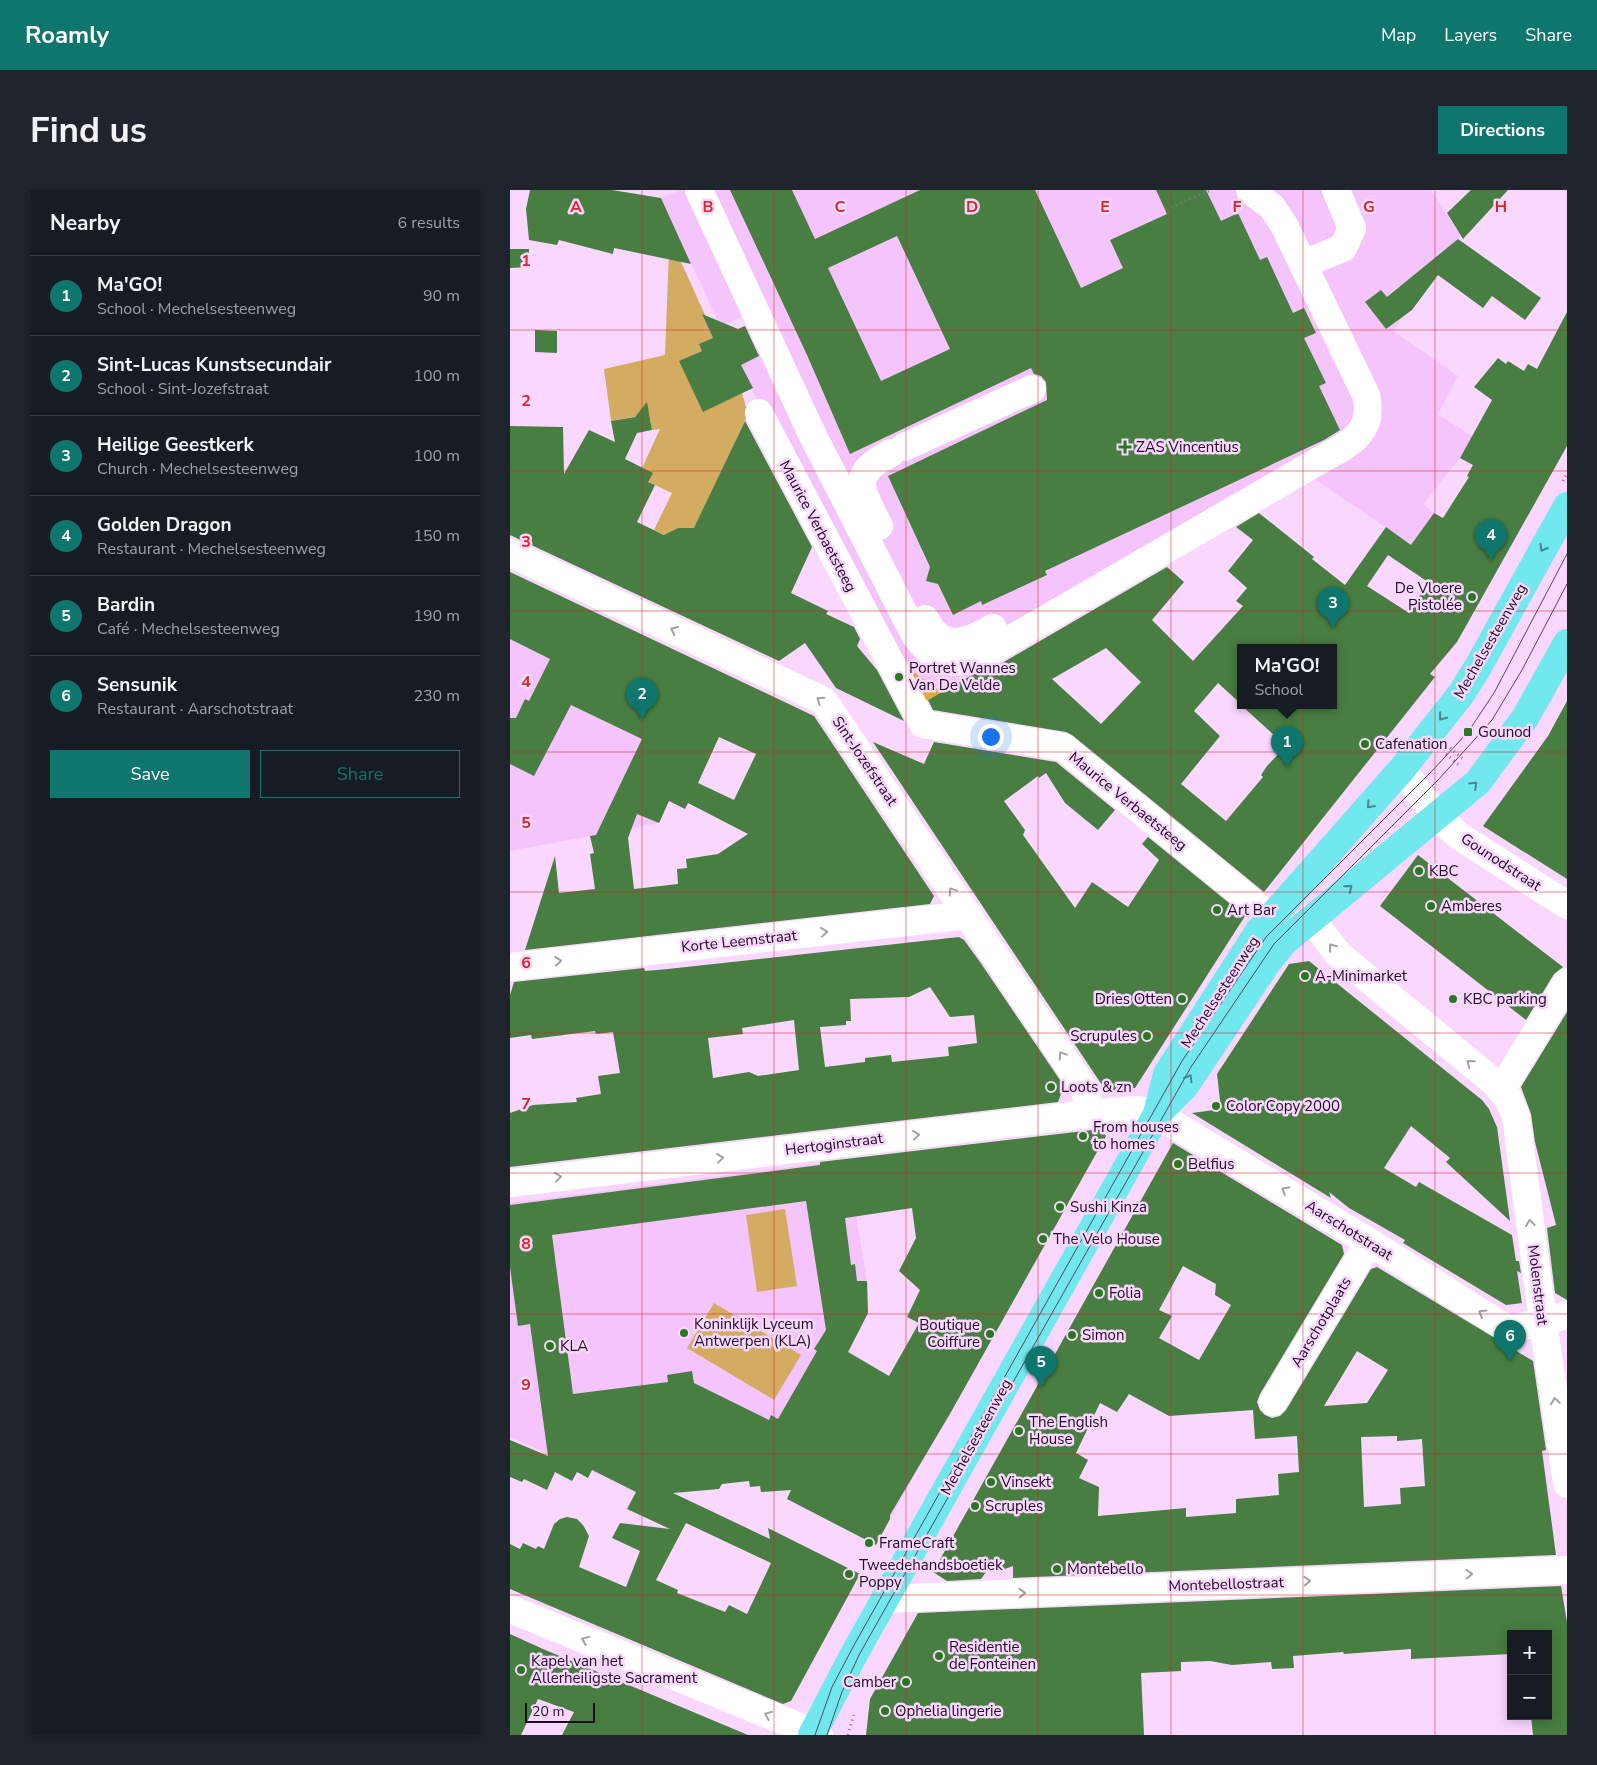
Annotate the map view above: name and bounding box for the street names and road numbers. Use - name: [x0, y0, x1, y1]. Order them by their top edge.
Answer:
- street label: Maurice Verbaetsteeg: [775, 457, 861, 595]
- street label: Mechelsesteenweg: [1449, 580, 1531, 702]
- street label: Sint-Jozefstraat: [828, 712, 903, 810]
- street label: Maurice Verbaetsteeg: [1065, 747, 1191, 855]
- street label: Gounodstraat: [1457, 829, 1546, 896]
- street label: Korte Leemstraat: [680, 925, 798, 957]
- street label: Mechelsesteenweg: [1176, 932, 1264, 1052]
- street label: Hertoginstraat: [784, 1128, 885, 1160]
- street label: Aarschotstraat: [1302, 1195, 1397, 1265]
- street label: Molenstraat: [1523, 1244, 1553, 1327]
- street label: Aarschotplaats: [1286, 1273, 1356, 1371]
- street label: Mechelsesteenweg: [936, 1375, 1016, 1499]
- street label: Montebellostraat: [1168, 1572, 1285, 1596]

